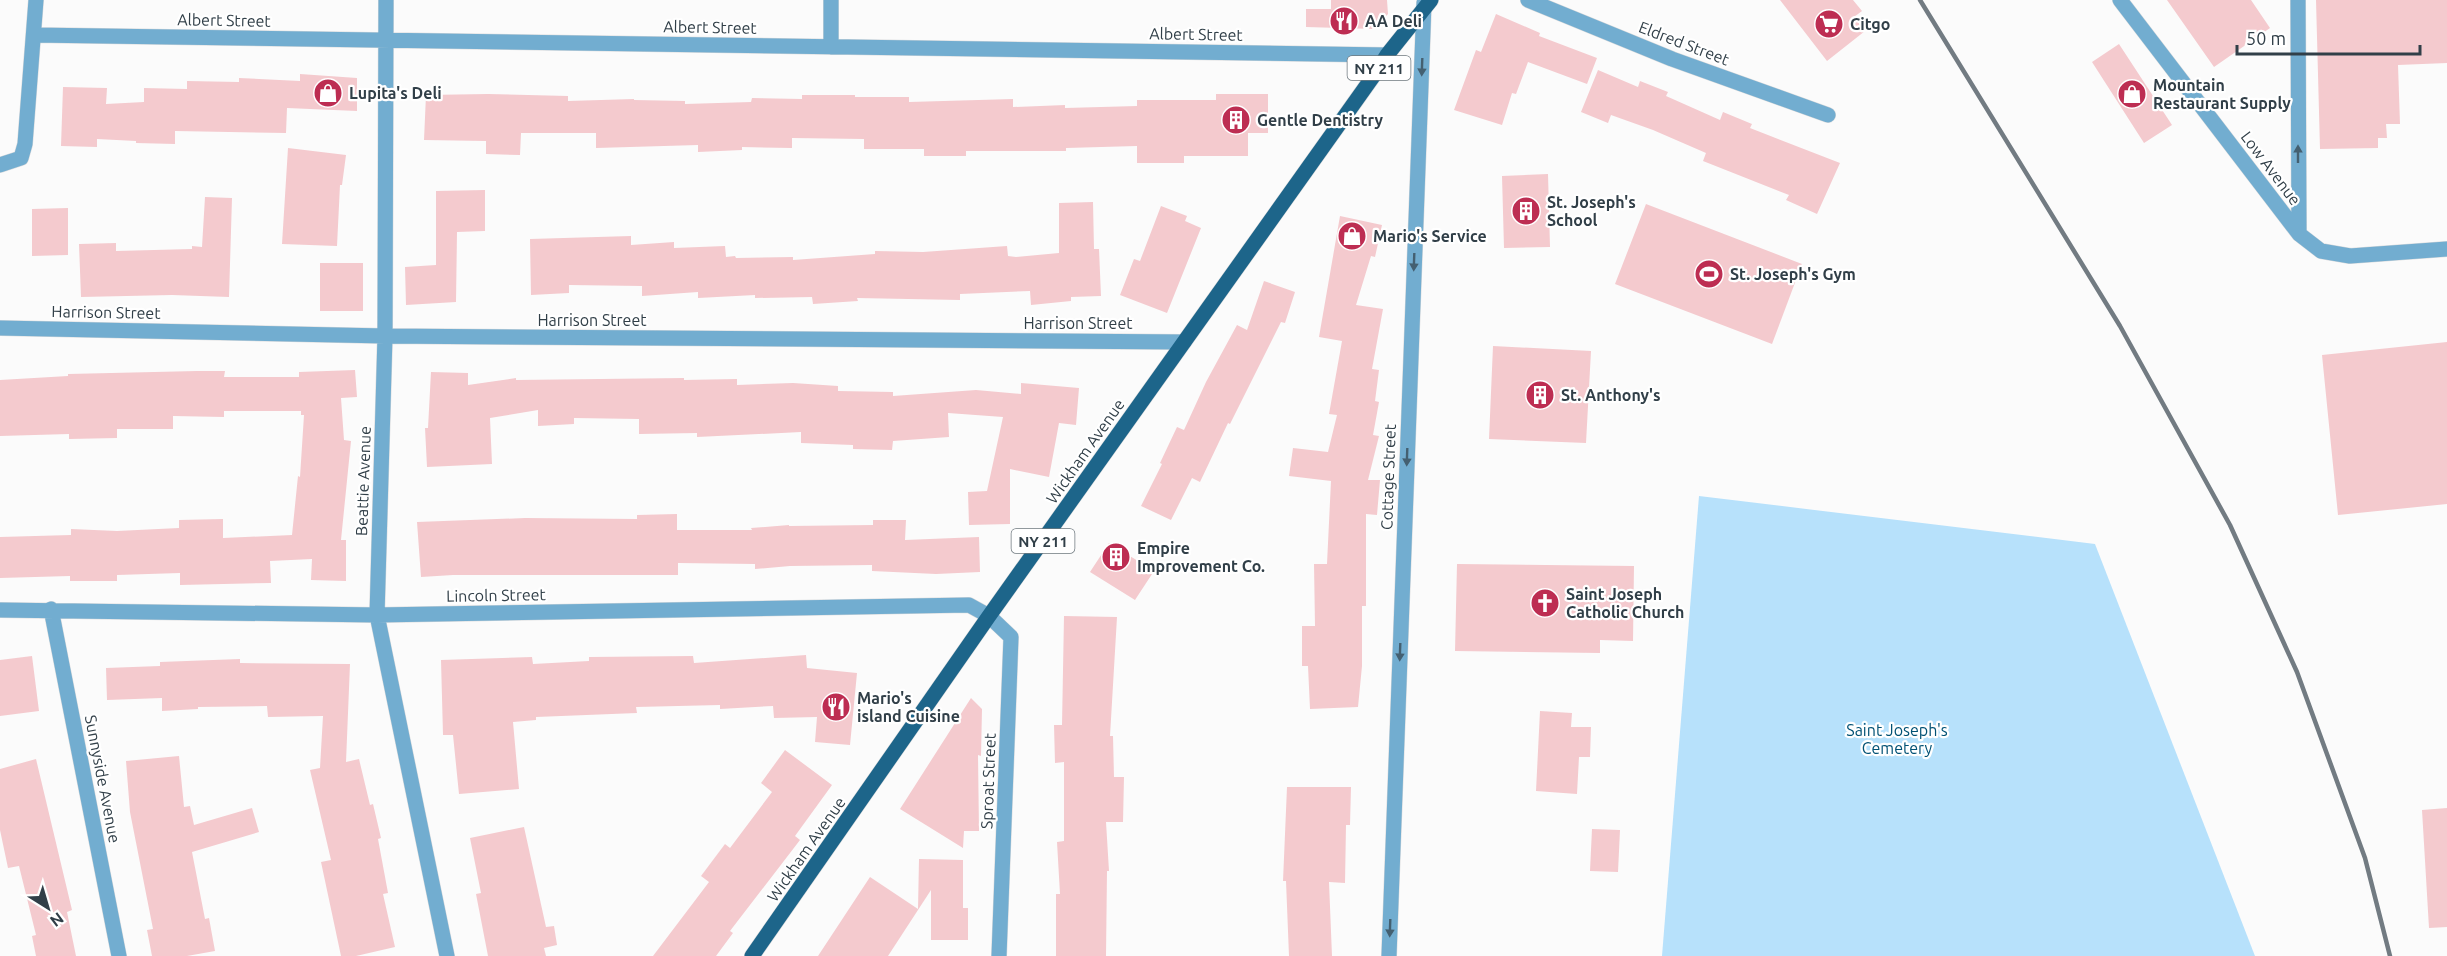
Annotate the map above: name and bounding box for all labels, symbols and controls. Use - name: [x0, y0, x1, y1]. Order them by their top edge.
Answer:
- restaurant icon: AA Deli: [1328, 5, 1360, 37]
- supermarket icon: Citgo: [1813, 8, 1845, 40]
- street label: Albert Street: [177, 10, 272, 30]
- place label: AA Deli: [1365, 12, 1422, 30]
- place label: Citgo: [1850, 15, 1890, 33]
- street label: Albert Street: [663, 17, 758, 37]
- street label: Eldred Street: [1636, 18, 1732, 69]
- scale bar: [2237, 18, 2420, 56]
- street label: Albert Street: [1149, 24, 1244, 44]
- text: 50 m: [2246, 28, 2286, 48]
- road number: NY 211: [1348, 56, 1410, 80]
- one-way arrow: [1417, 58, 1426, 77]
- place label: Mountain Restaurant Supply: [2153, 76, 2291, 112]
- shop icon: Lupita's Deli: [312, 77, 344, 109]
- shop icon: Mountain Restaurant Supply: [2116, 78, 2148, 110]
- place label: Lupita's Deli: [349, 84, 442, 102]
- building icon: Gentle Dentistry: [1220, 104, 1252, 136]
- place label: Gentle Dentistry: [1257, 111, 1383, 129]
- street label: Low Avenue: [2237, 128, 2305, 208]
- one-way arrow: [2294, 145, 2303, 164]
- place label: St. Joseph's School: [1547, 193, 1636, 229]
- building icon: St. Joseph's School: [1510, 195, 1542, 227]
- shop icon: Mario's Service: [1336, 220, 1368, 252]
- place label: Mario's Service: [1373, 227, 1487, 245]
- one-way arrow: [1410, 253, 1419, 272]
- sports icon: St. Joseph's Gym: [1693, 258, 1725, 290]
- place label: St. Joseph's Gym: [1730, 265, 1856, 283]
- street label: Harrison Street: [51, 302, 161, 322]
- street label: Harrison Street: [537, 311, 647, 329]
- street label: Harrison Street: [1023, 314, 1133, 332]
- building icon: St. Anthony's: [1524, 379, 1556, 411]
- place label: St. Anthony's: [1561, 386, 1661, 404]
- street label: Wickham Avenue: [1042, 395, 1128, 507]
- street label: Cottage Street: [1377, 423, 1399, 530]
- street label: Beattie Avenue: [352, 426, 374, 536]
- one-way arrow: [1402, 448, 1412, 467]
- road number: NY 211: [1012, 529, 1074, 553]
- place label: Empire Improvement Co.: [1137, 539, 1265, 575]
- building icon: Empire Improvement Co.: [1100, 541, 1132, 573]
- street label: Lincoln Street: [446, 585, 547, 605]
- place label: Saint Joseph Catholic Church: [1566, 585, 1684, 621]
- church icon: Saint Joseph Catholic Church: [1529, 587, 1561, 619]
- one-way arrow: [1395, 642, 1404, 661]
- place label: Mario's island Cuisine: [857, 689, 960, 725]
- restaurant icon: Mario's island Cuisine: [820, 691, 852, 723]
- street label: Sunnyside Avenue: [82, 713, 124, 845]
- park label: Saint Joseph's Cemetery: [1846, 721, 1948, 757]
- street label: Sproat Street: [977, 732, 999, 829]
- street label: Wickham Avenue: [763, 793, 849, 905]
- north arrow: [18, 878, 78, 938]
- text: N: [47, 909, 67, 931]
- one-way arrow: [1385, 918, 1394, 937]

